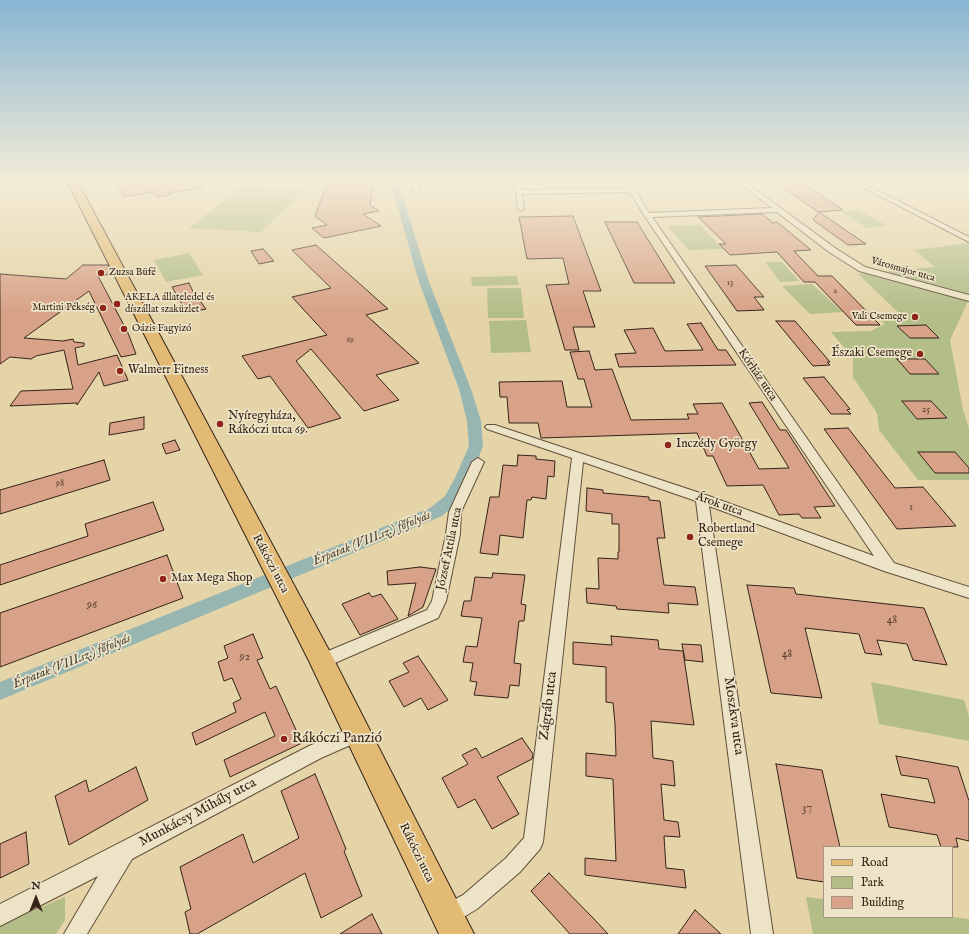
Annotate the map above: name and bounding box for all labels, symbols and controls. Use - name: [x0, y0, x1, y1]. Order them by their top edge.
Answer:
- street label: Városmajor utca: [870, 255, 936, 285]
- place label: Zuzsa Büfé: [109, 267, 156, 279]
- marker: Zuzsa Büfé: [96, 268, 106, 278]
- house number: 13: [727, 278, 733, 288]
- house number: 2: [833, 286, 837, 296]
- place label: AKELA állateledel és díszállat szaküzlet: [125, 292, 214, 316]
- marker: AKELA állateledel és díszállat szaküzlet: [112, 299, 122, 309]
- place label: Martini Pékség: [32, 302, 95, 314]
- marker: Martini Pékség: [98, 303, 108, 313]
- place label: Vali Csemege: [852, 311, 907, 323]
- marker: Vali Csemege: [910, 312, 920, 322]
- place label: Oázis Fagyizó: [132, 323, 191, 335]
- marker: Oázis Fagyizó: [119, 324, 129, 334]
- house number: 69: [346, 335, 354, 345]
- street label: Kórház utca: [734, 346, 780, 404]
- place label: Északi Csemege: [831, 347, 912, 361]
- marker: Északi Csemege: [915, 349, 925, 359]
- place label: Walmerr Fitness: [128, 364, 209, 378]
- marker: Walmerr Fitness: [115, 366, 125, 376]
- house number: 25: [922, 404, 930, 416]
- place label: Nyíregyháza, Rákóczi utca 69.: [228, 410, 308, 438]
- marker: Nyíregyháza, Rákóczi utca 69.: [215, 419, 225, 429]
- place label: Inczédy György: [676, 438, 757, 452]
- marker: Inczédy György: [663, 440, 673, 450]
- house number: 98: [56, 478, 64, 490]
- street label: Árok utca: [694, 490, 744, 520]
- house number: 1: [909, 502, 913, 514]
- street label: József Attila utca: [434, 506, 466, 592]
- water label: Érpatak (VIII.sz.) főfolyás: [311, 508, 433, 570]
- place label: Robertland Csemege: [698, 523, 755, 551]
- street label: Rákóczi utca: [249, 532, 291, 596]
- marker: Robertland Csemege: [685, 532, 695, 542]
- place label: Max Mega Shop: [171, 572, 252, 586]
- marker: Max Mega Shop: [158, 574, 168, 584]
- house number: 96: [87, 599, 97, 613]
- house number: 48: [887, 614, 897, 628]
- water label: Érpatak (VIII.sz.) főfolyás: [11, 631, 133, 693]
- house number: 48: [782, 648, 792, 662]
- house number: 92: [240, 651, 250, 665]
- street label: Zágráb utca: [536, 671, 562, 741]
- street label: Moszkva utca: [719, 676, 747, 756]
- place label: Rákóczi Panzió: [292, 731, 382, 747]
- marker: Rákóczi Panzió: [279, 734, 289, 744]
- street label: Munkácsy Mihály utca: [137, 775, 259, 851]
- house number: 37: [802, 802, 812, 816]
- street label: Rákóczi utca: [395, 821, 437, 885]
- legend: [823, 846, 953, 918]
- text: Road: [861, 855, 888, 870]
- text: Park: [861, 875, 884, 890]
- north arrow: [16, 878, 56, 918]
- text: N: [31, 879, 41, 893]
- text: Building: [861, 895, 904, 910]

